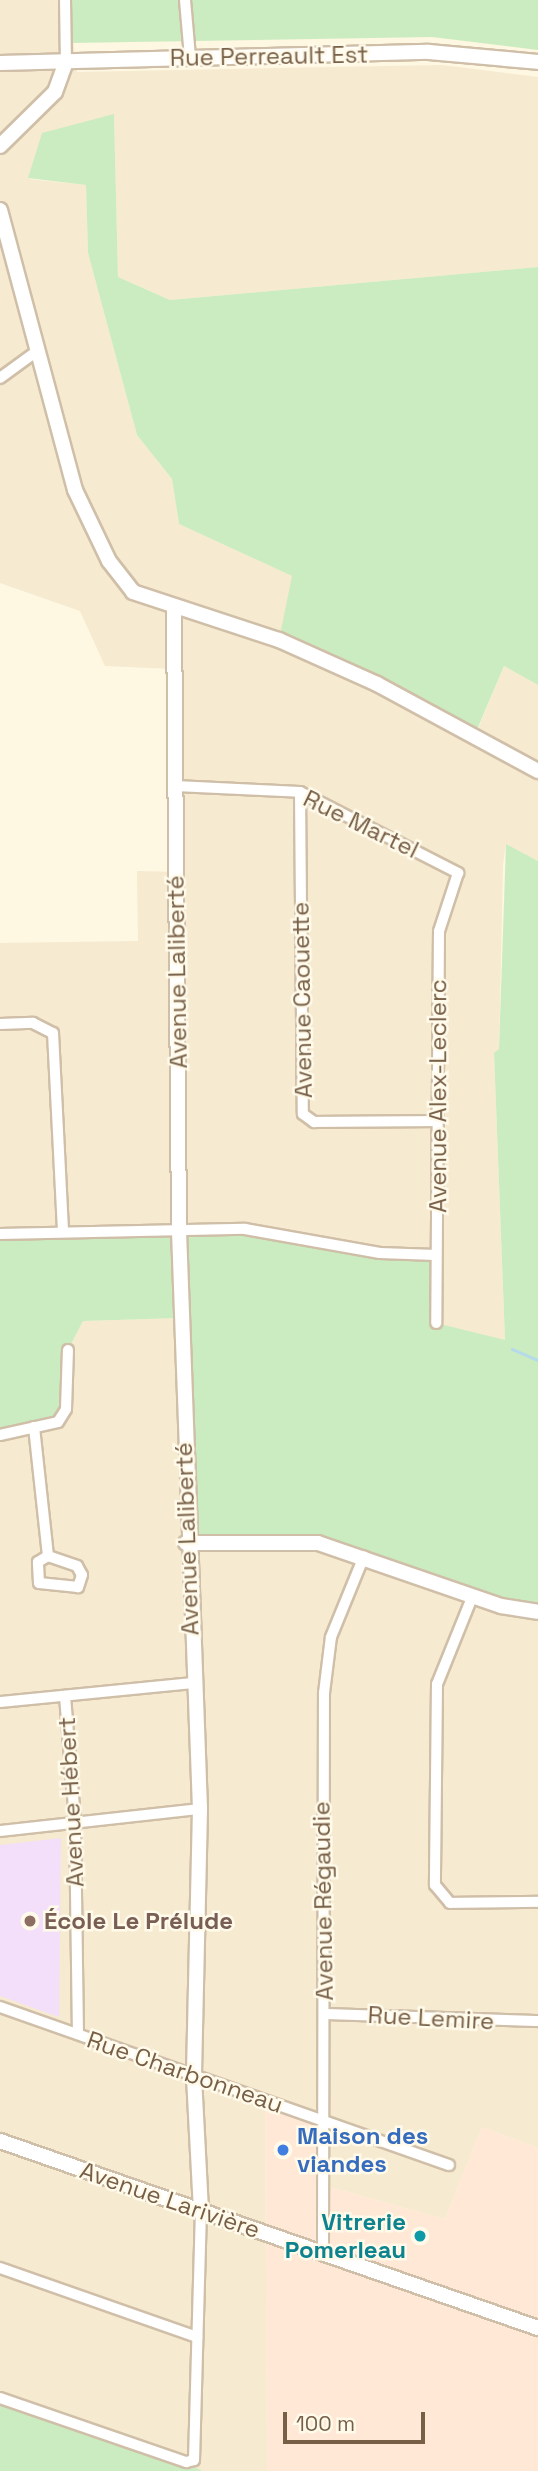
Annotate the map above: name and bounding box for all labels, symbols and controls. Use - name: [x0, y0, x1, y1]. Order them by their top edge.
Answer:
- street label: Rue Perreault Est: [170, 40, 368, 72]
- street label: Rue Martel: [299, 784, 423, 864]
- street label: Avenue Laliberté: [161, 875, 193, 1069]
- street label: Avenue Caouette: [286, 902, 318, 1098]
- street label: Avenue Alex-Leclerc: [424, 979, 452, 1213]
- street label: Avenue Laliberté: [169, 1442, 205, 1636]
- street label: Avenue Hébert: [52, 1716, 90, 1888]
- street label: Avenue Régaudie: [307, 1801, 339, 2001]
- place label: École Le Prélude: [44, 1907, 233, 1935]
- marker: École Le Prélude: [22, 1913, 38, 1929]
- street label: Rue Lemire: [367, 2000, 495, 2036]
- street label: Rue Charbonneau: [83, 2025, 287, 2119]
- place label: Maison des viandes: [297, 2122, 428, 2178]
- marker: Maison des viandes: [275, 2142, 291, 2158]
- street label: Avenue Larivière: [76, 2156, 264, 2244]
- place label: Vitrerie Pomerleau: [285, 2208, 406, 2264]
- marker: Vitrerie Pomerleau: [412, 2228, 428, 2244]
- scale bar: [286, 2398, 428, 2442]
- text: 100 m: [296, 2410, 355, 2437]

